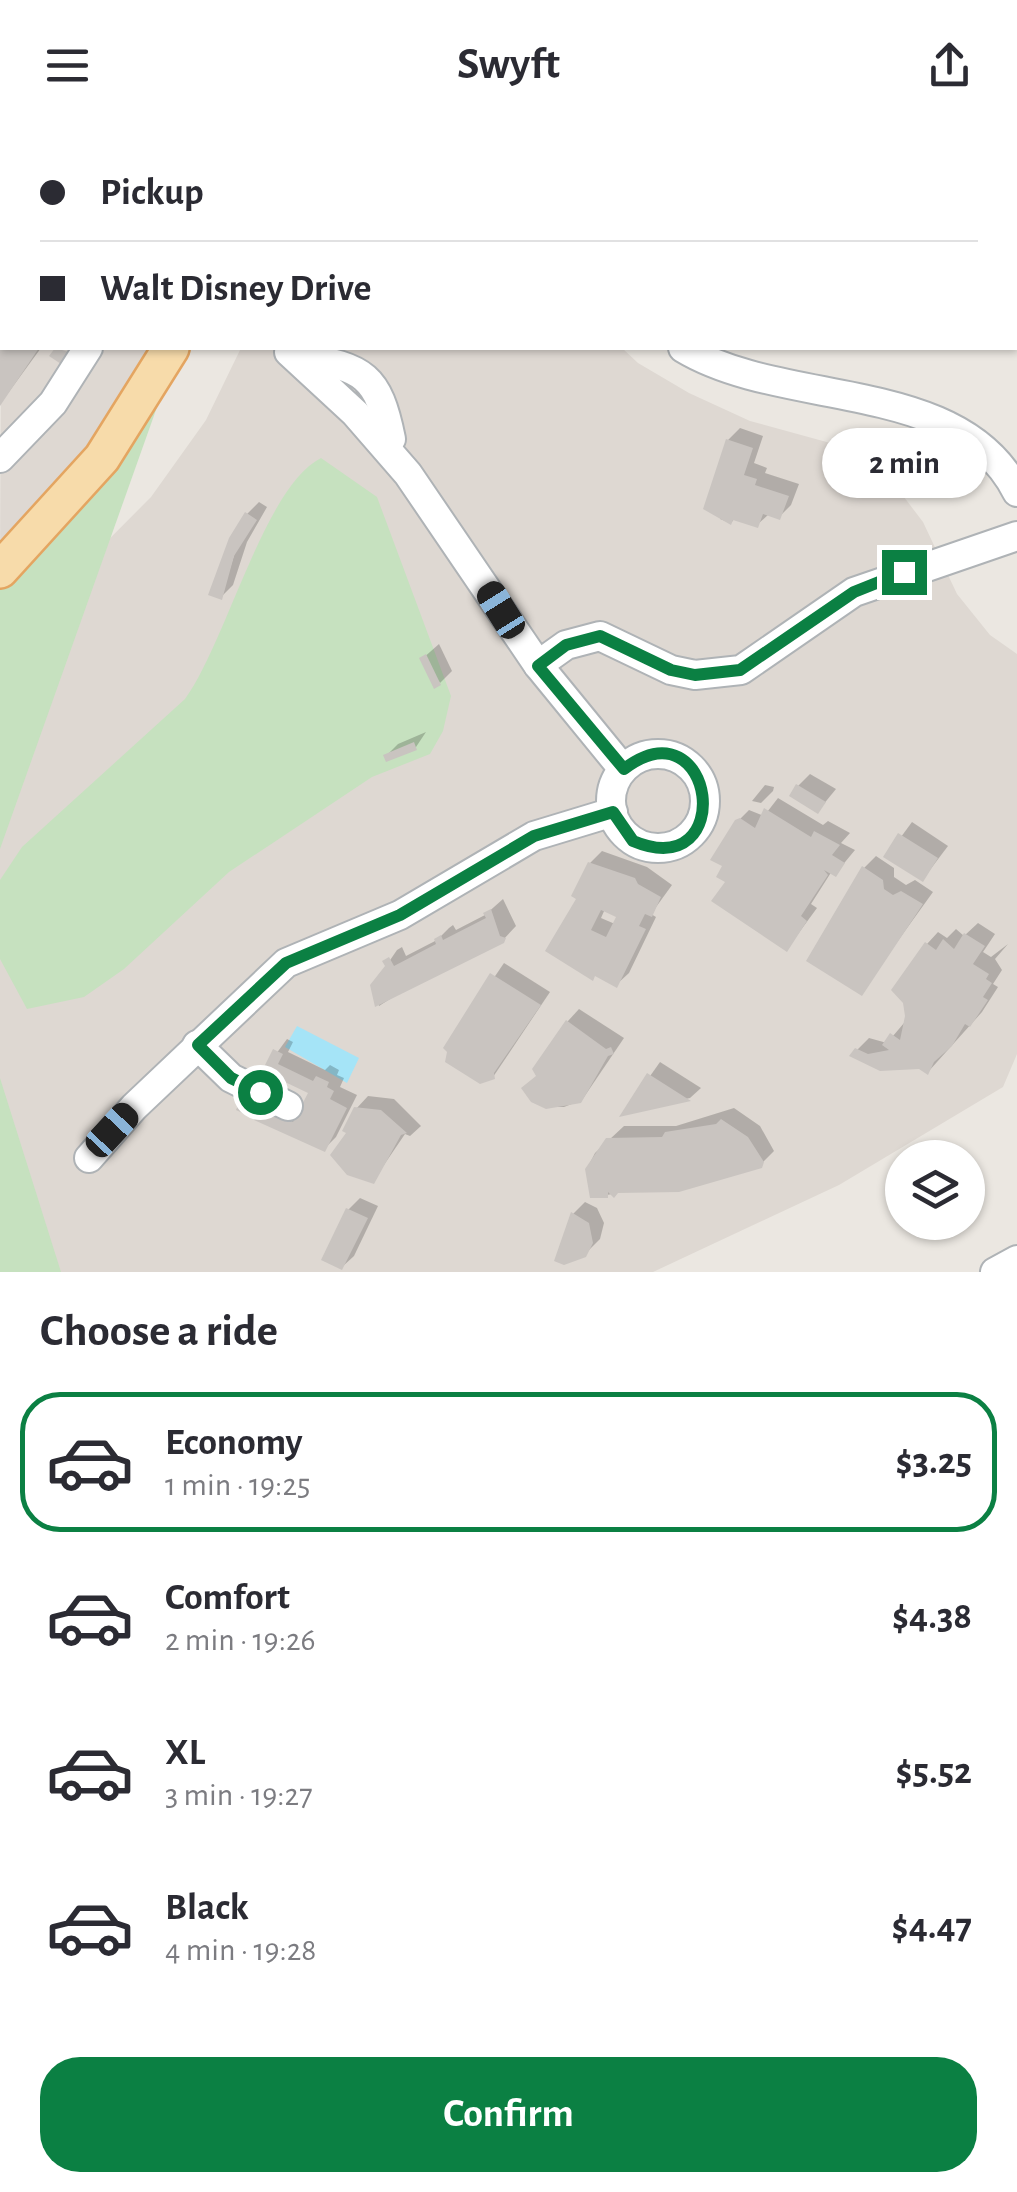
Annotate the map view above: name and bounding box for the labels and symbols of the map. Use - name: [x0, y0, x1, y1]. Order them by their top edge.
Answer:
- callout: 2 min: [822, 427, 986, 497]
- route end: [882, 550, 927, 595]
- car: [472, 577, 530, 643]
- route start: [238, 1070, 283, 1115]
- car: [81, 1098, 143, 1162]

